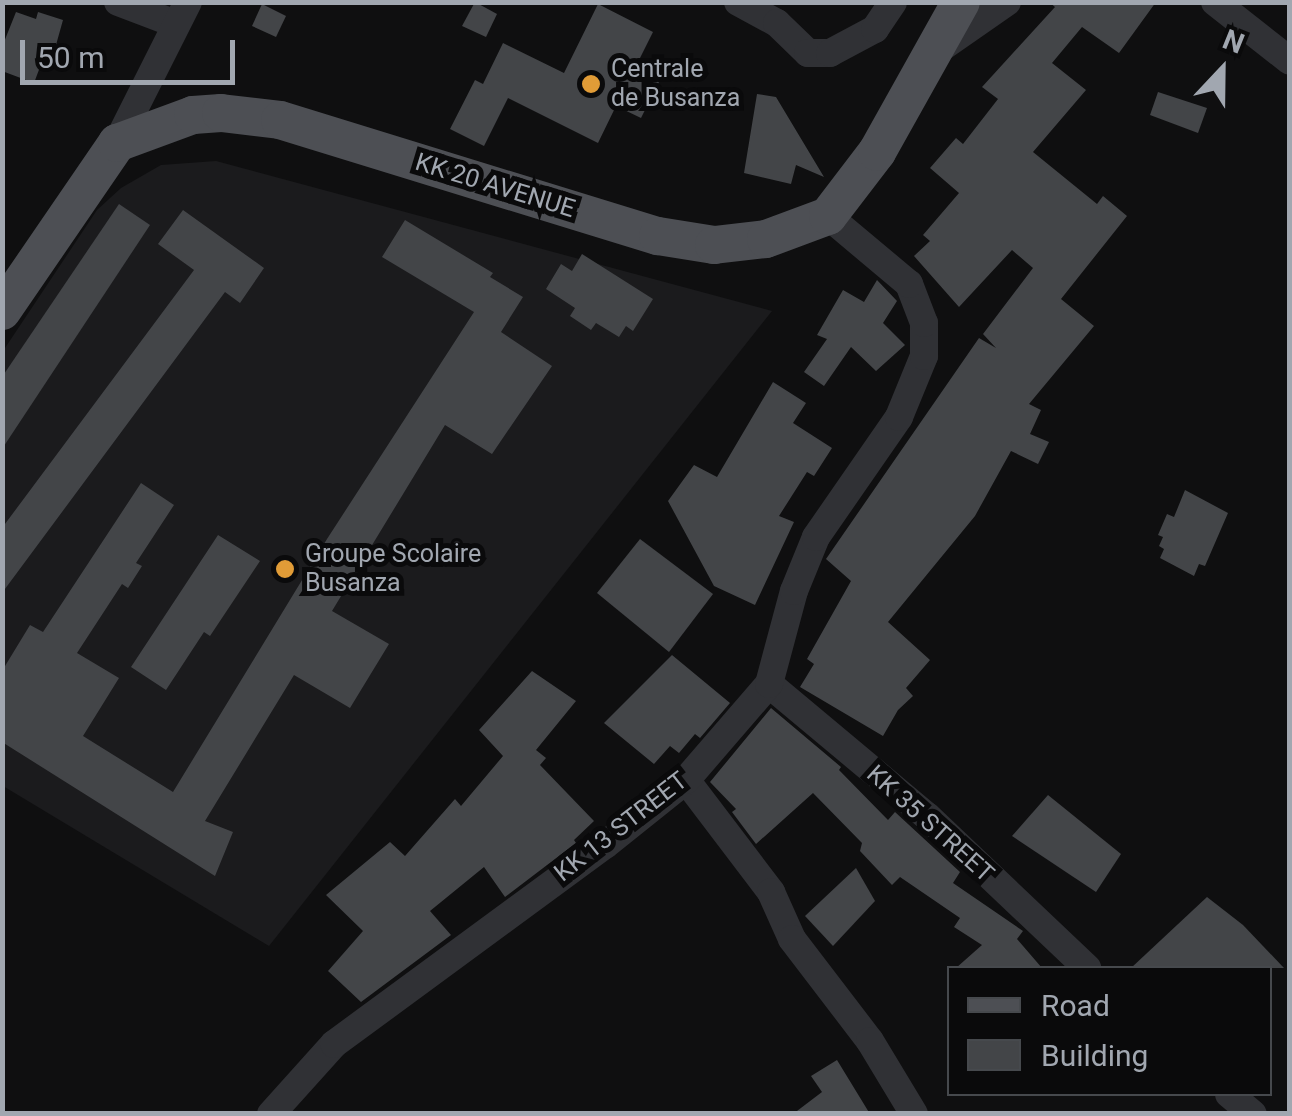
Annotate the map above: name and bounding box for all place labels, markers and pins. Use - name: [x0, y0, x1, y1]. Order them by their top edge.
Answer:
- place label: Centrale de Busanza: [611, 55, 740, 114]
- marker: Centrale de Busanza: [580, 73, 602, 95]
- place label: Groupe Scolaire Busanza: [305, 540, 481, 599]
- marker: Groupe Scolaire Busanza: [274, 558, 296, 580]

